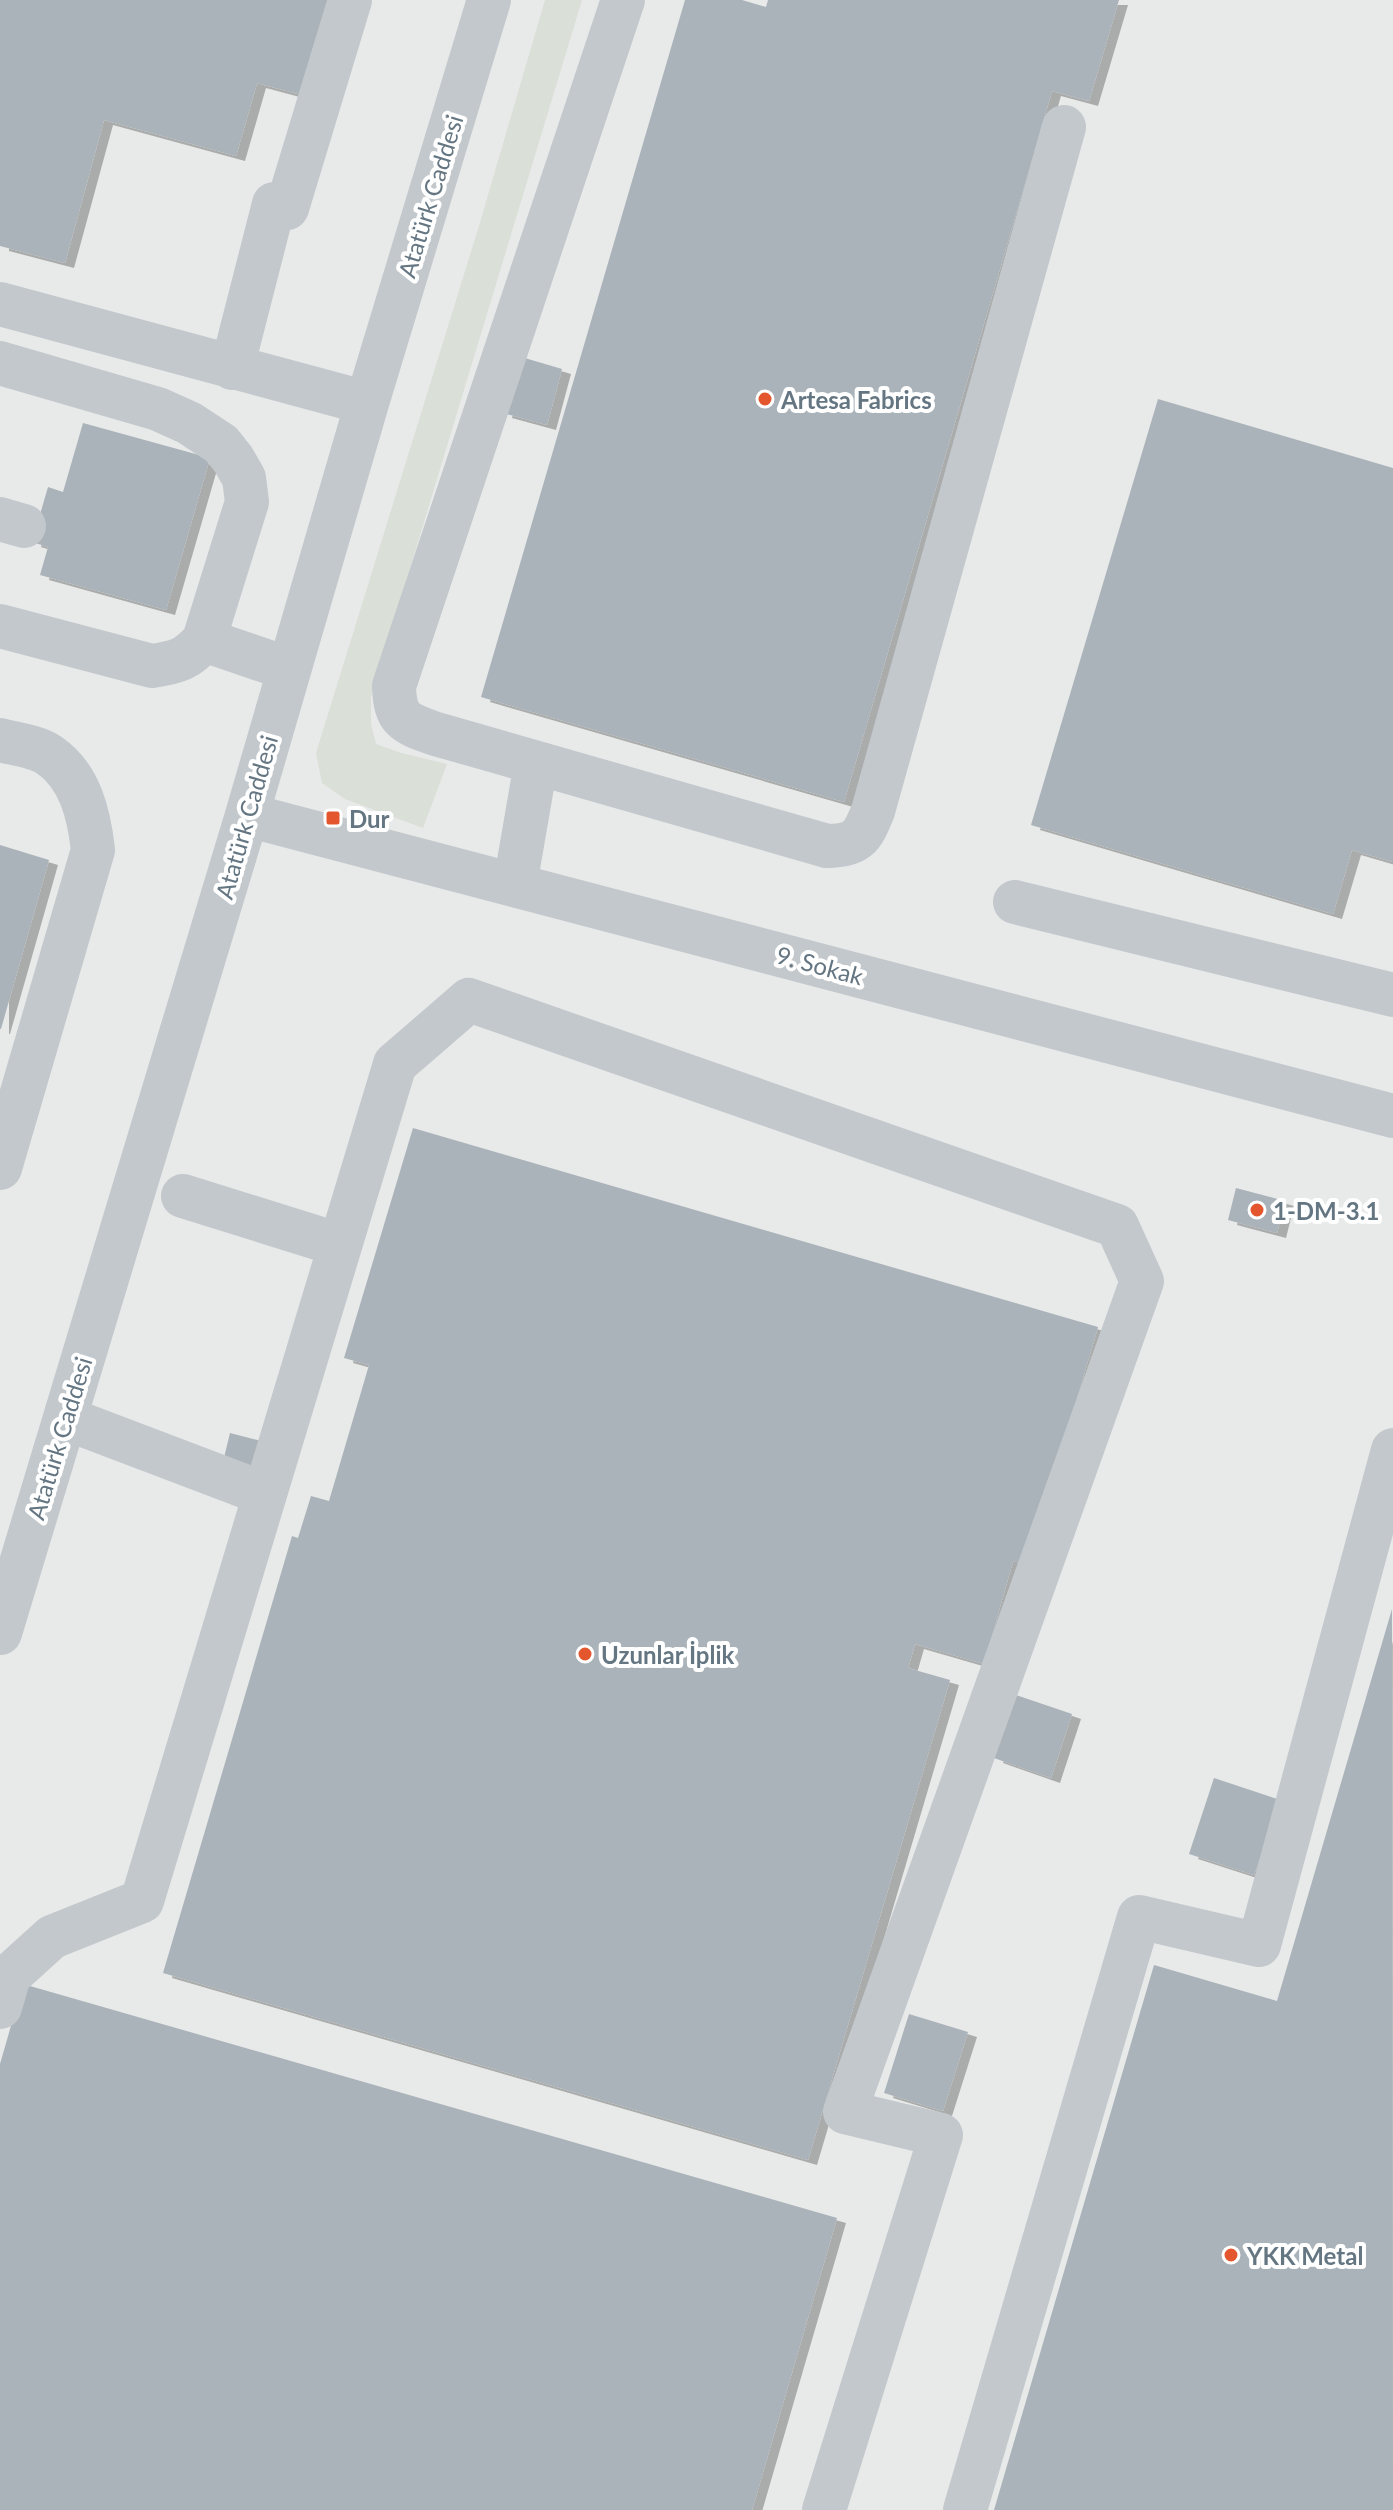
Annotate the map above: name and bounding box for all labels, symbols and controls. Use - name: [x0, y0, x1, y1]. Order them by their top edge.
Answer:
- street label: Atatürk Caddesi: [391, 111, 469, 281]
- place label: Artesa Fabrics: [780, 385, 932, 414]
- marker: Artesa Fabrics: [756, 390, 774, 408]
- street label: Atatürk Caddesi: [209, 732, 283, 902]
- place label: Dur: [349, 804, 390, 833]
- marker: Dur: [324, 809, 342, 827]
- street label: 9. Sokak: [773, 940, 867, 991]
- place label: 1-DM-3.1: [1273, 1196, 1379, 1225]
- marker: 1-DM-3.1: [1248, 1201, 1266, 1219]
- street label: Atatürk Caddesi: [20, 1353, 98, 1523]
- place label: Uzunlar İplik: [601, 1640, 735, 1669]
- marker: Uzunlar İplik: [576, 1645, 594, 1663]
- place label: YKK Metal: [1246, 2241, 1363, 2270]
- marker: YKK Metal: [1222, 2246, 1240, 2264]

